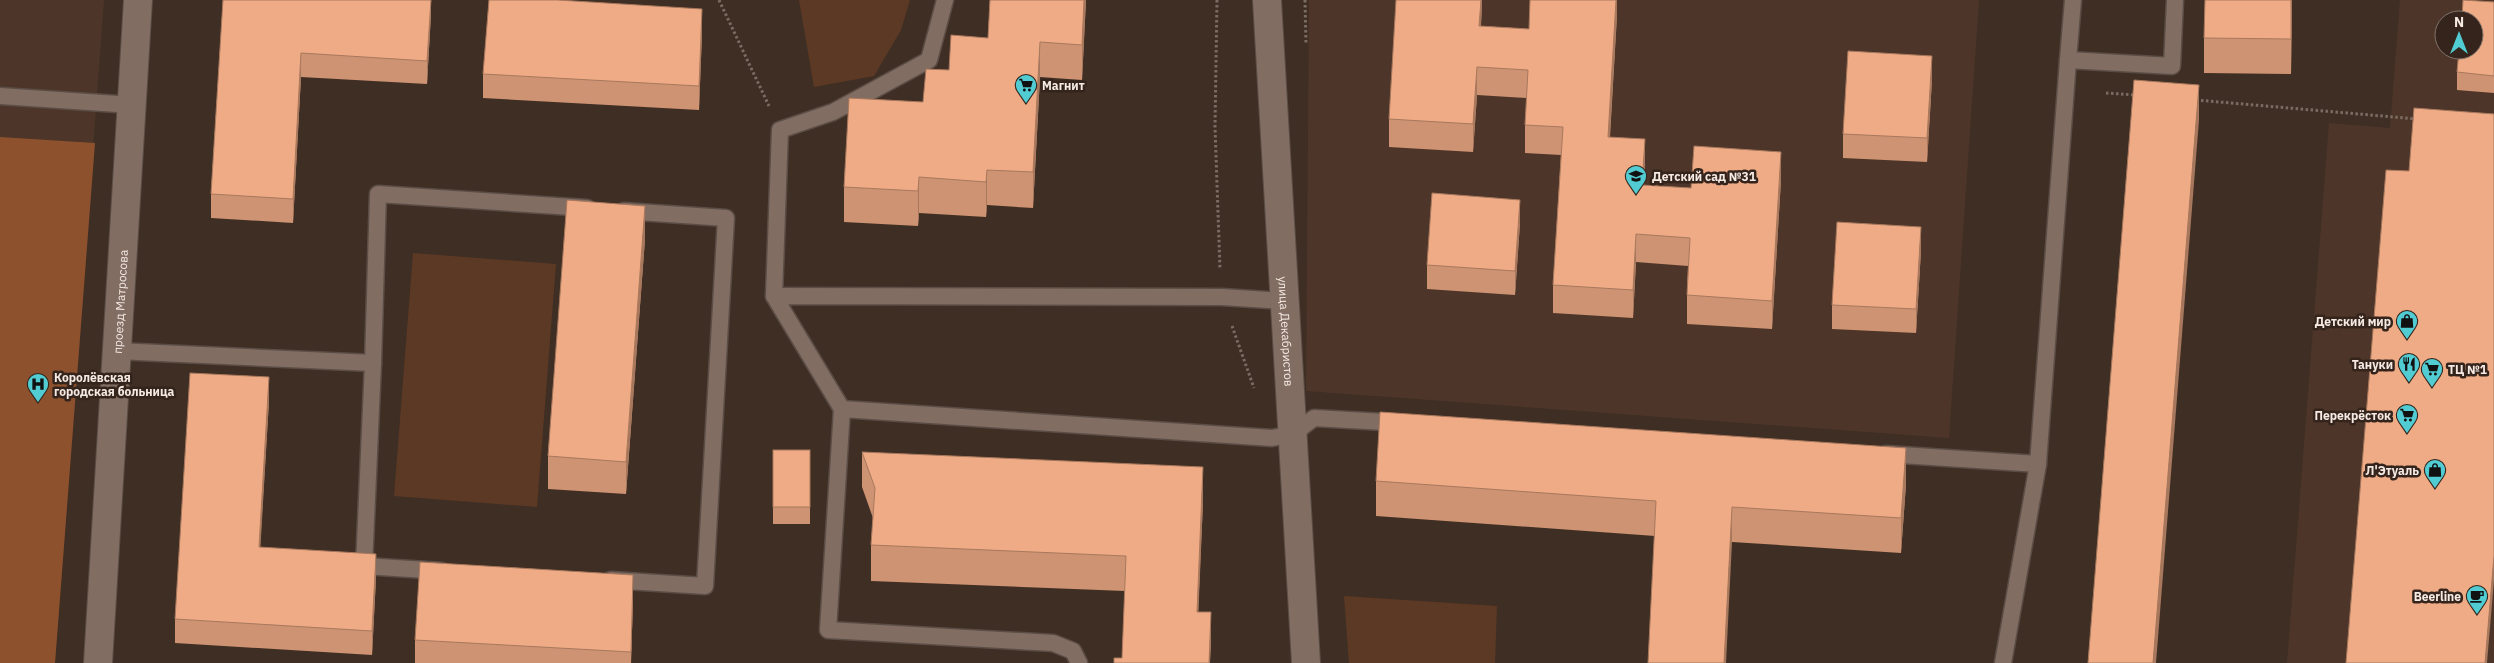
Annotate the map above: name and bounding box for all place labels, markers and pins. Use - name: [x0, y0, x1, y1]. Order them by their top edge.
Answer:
- supermarket icon: Магнит: [1014, 73, 1038, 104]
- place label: Магнит: [1042, 78, 1085, 93]
- school or university icon: Детский сад №31: [1624, 164, 1648, 195]
- place label: Детский сад №31: [1652, 169, 1756, 184]
- shop icon: Детский мир: [2395, 309, 2419, 340]
- place label: Детский мир: [2315, 314, 2391, 329]
- restaurant icon: Тануки: [2397, 352, 2421, 383]
- place label: Тануки: [2352, 357, 2393, 372]
- supermarket icon: ТЦ №1: [2420, 357, 2444, 388]
- place label: ТЦ №1: [2448, 362, 2487, 377]
- place label: Королёвская городская больница: [54, 370, 175, 399]
- hospital icon: Королёвская городская больница: [26, 372, 50, 403]
- supermarket icon: Перекрёсток: [2395, 403, 2419, 434]
- place label: Перекрёсток: [2315, 408, 2391, 423]
- shop icon: Л'Этуаль: [2423, 458, 2447, 489]
- place label: Л'Этуаль: [2366, 463, 2419, 478]
- cafe icon: Beerline: [2465, 584, 2489, 615]
- place label: Beerline: [2414, 589, 2461, 604]

